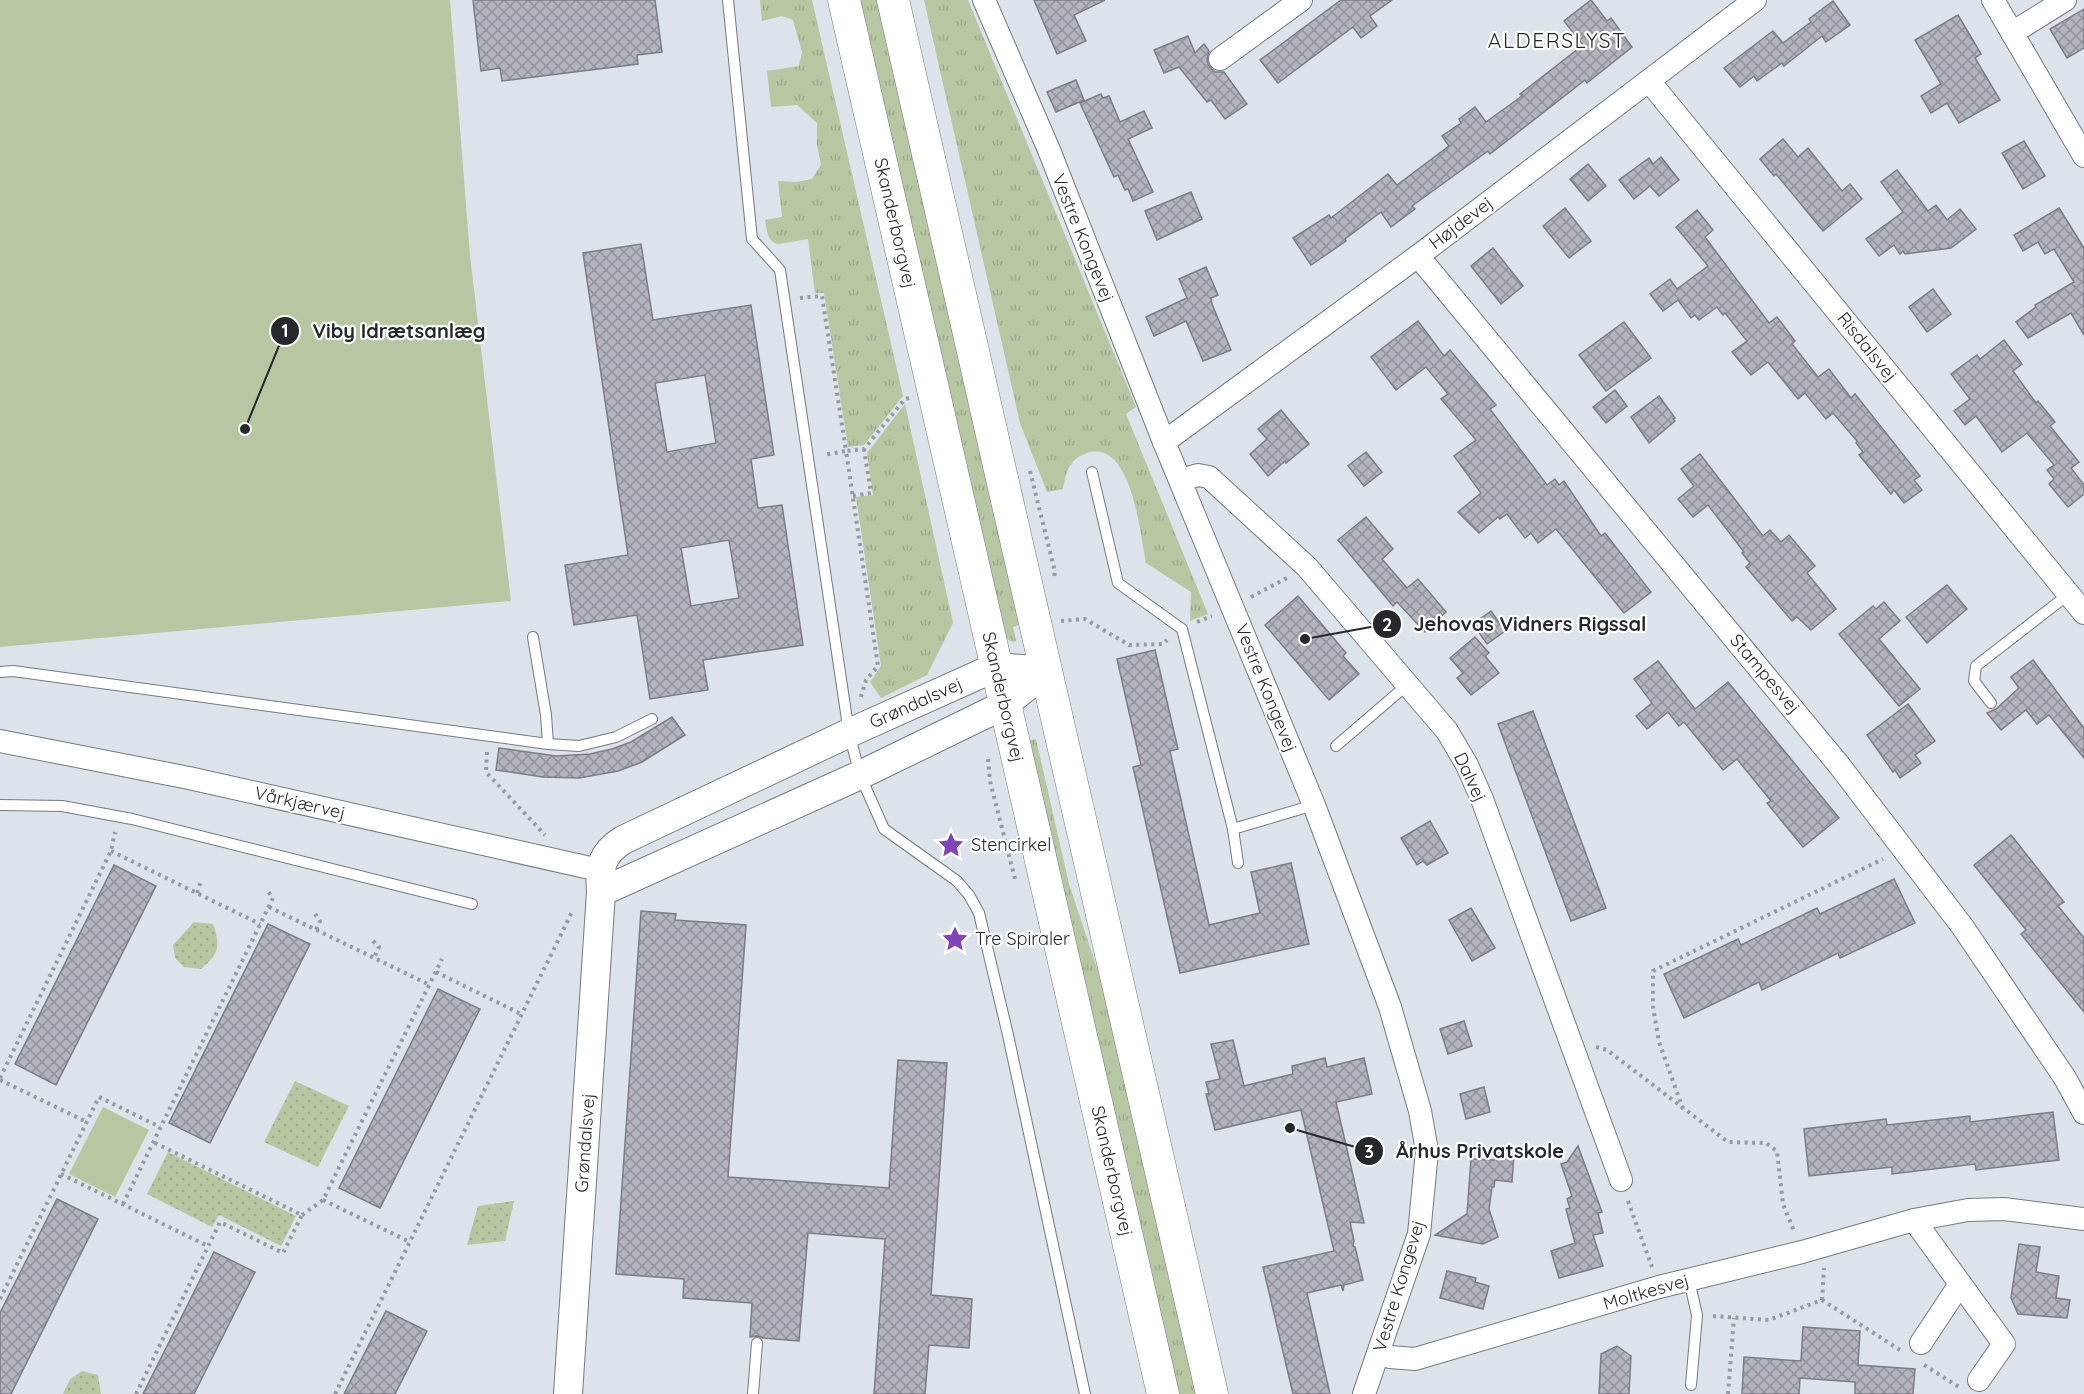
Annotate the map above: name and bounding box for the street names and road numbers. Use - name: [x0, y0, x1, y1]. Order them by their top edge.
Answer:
- street label: Skanderborgvej: [869, 155, 922, 290]
- street label: Vestre Kongevej: [1047, 170, 1120, 305]
- street label: Højdevej: [1424, 191, 1497, 254]
- street label: Risdalsvej: [1832, 307, 1903, 386]
- street label: Vestre Kongevej: [1230, 620, 1303, 755]
- street label: Skanderborgvej: [977, 629, 1030, 764]
- street label: Stampesvej: [1725, 629, 1806, 718]
- street label: Grøndalsvej: [866, 672, 966, 733]
- street label: Dalvej: [1449, 748, 1492, 805]
- street label: Vårkjærvej: [252, 781, 348, 824]
- street label: Grøndalsvej: [570, 1092, 599, 1193]
- street label: Skanderborgvej: [1086, 1103, 1139, 1238]
- street label: Vestre Kongevej: [1368, 1217, 1429, 1354]
- street label: Moltkesvej: [1600, 1268, 1691, 1315]

